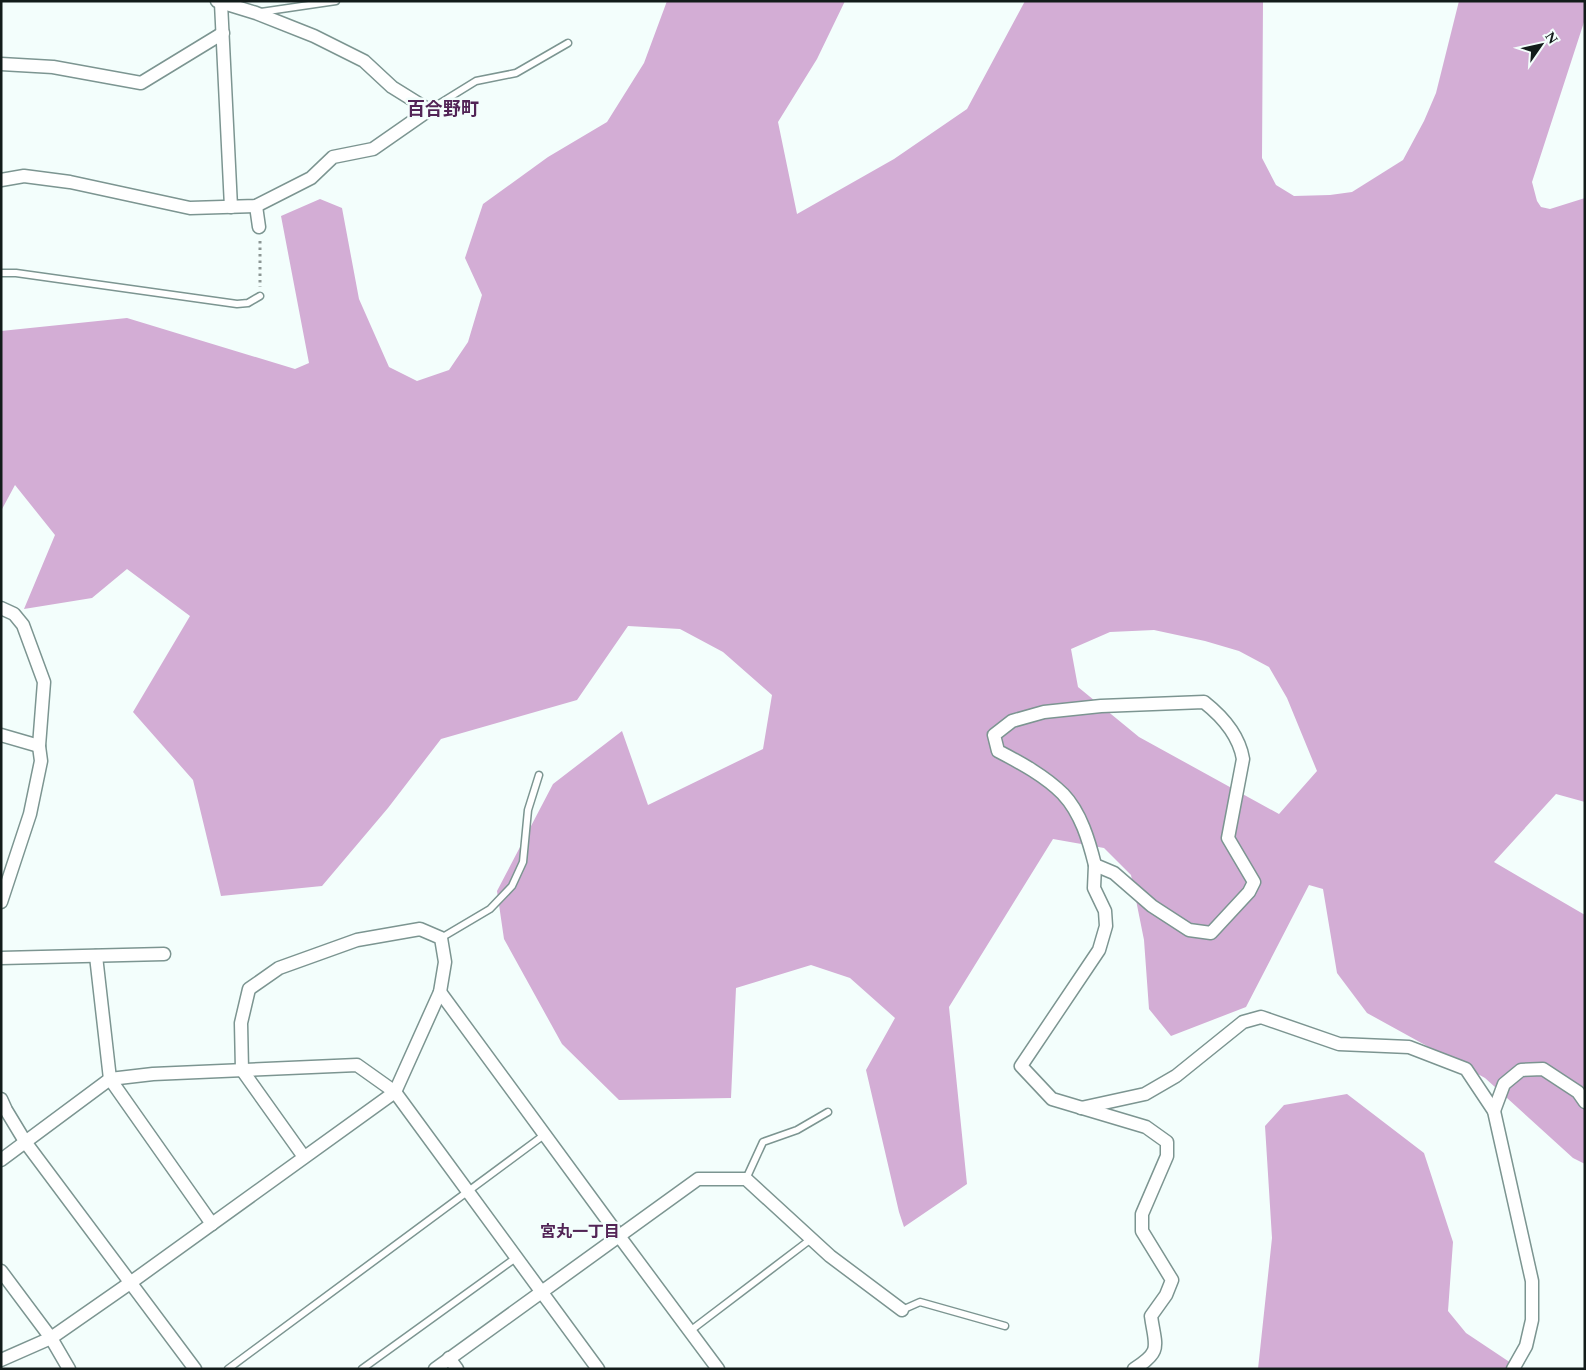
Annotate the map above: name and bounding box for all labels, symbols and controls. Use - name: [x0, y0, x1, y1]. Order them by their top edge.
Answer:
- north arrow: [1516, 20, 1566, 70]
- text: N: [1539, 27, 1563, 49]
- district label: 百合野町: [407, 96, 479, 123]
- district label: 宮丸一丁目: [540, 1220, 620, 1244]

